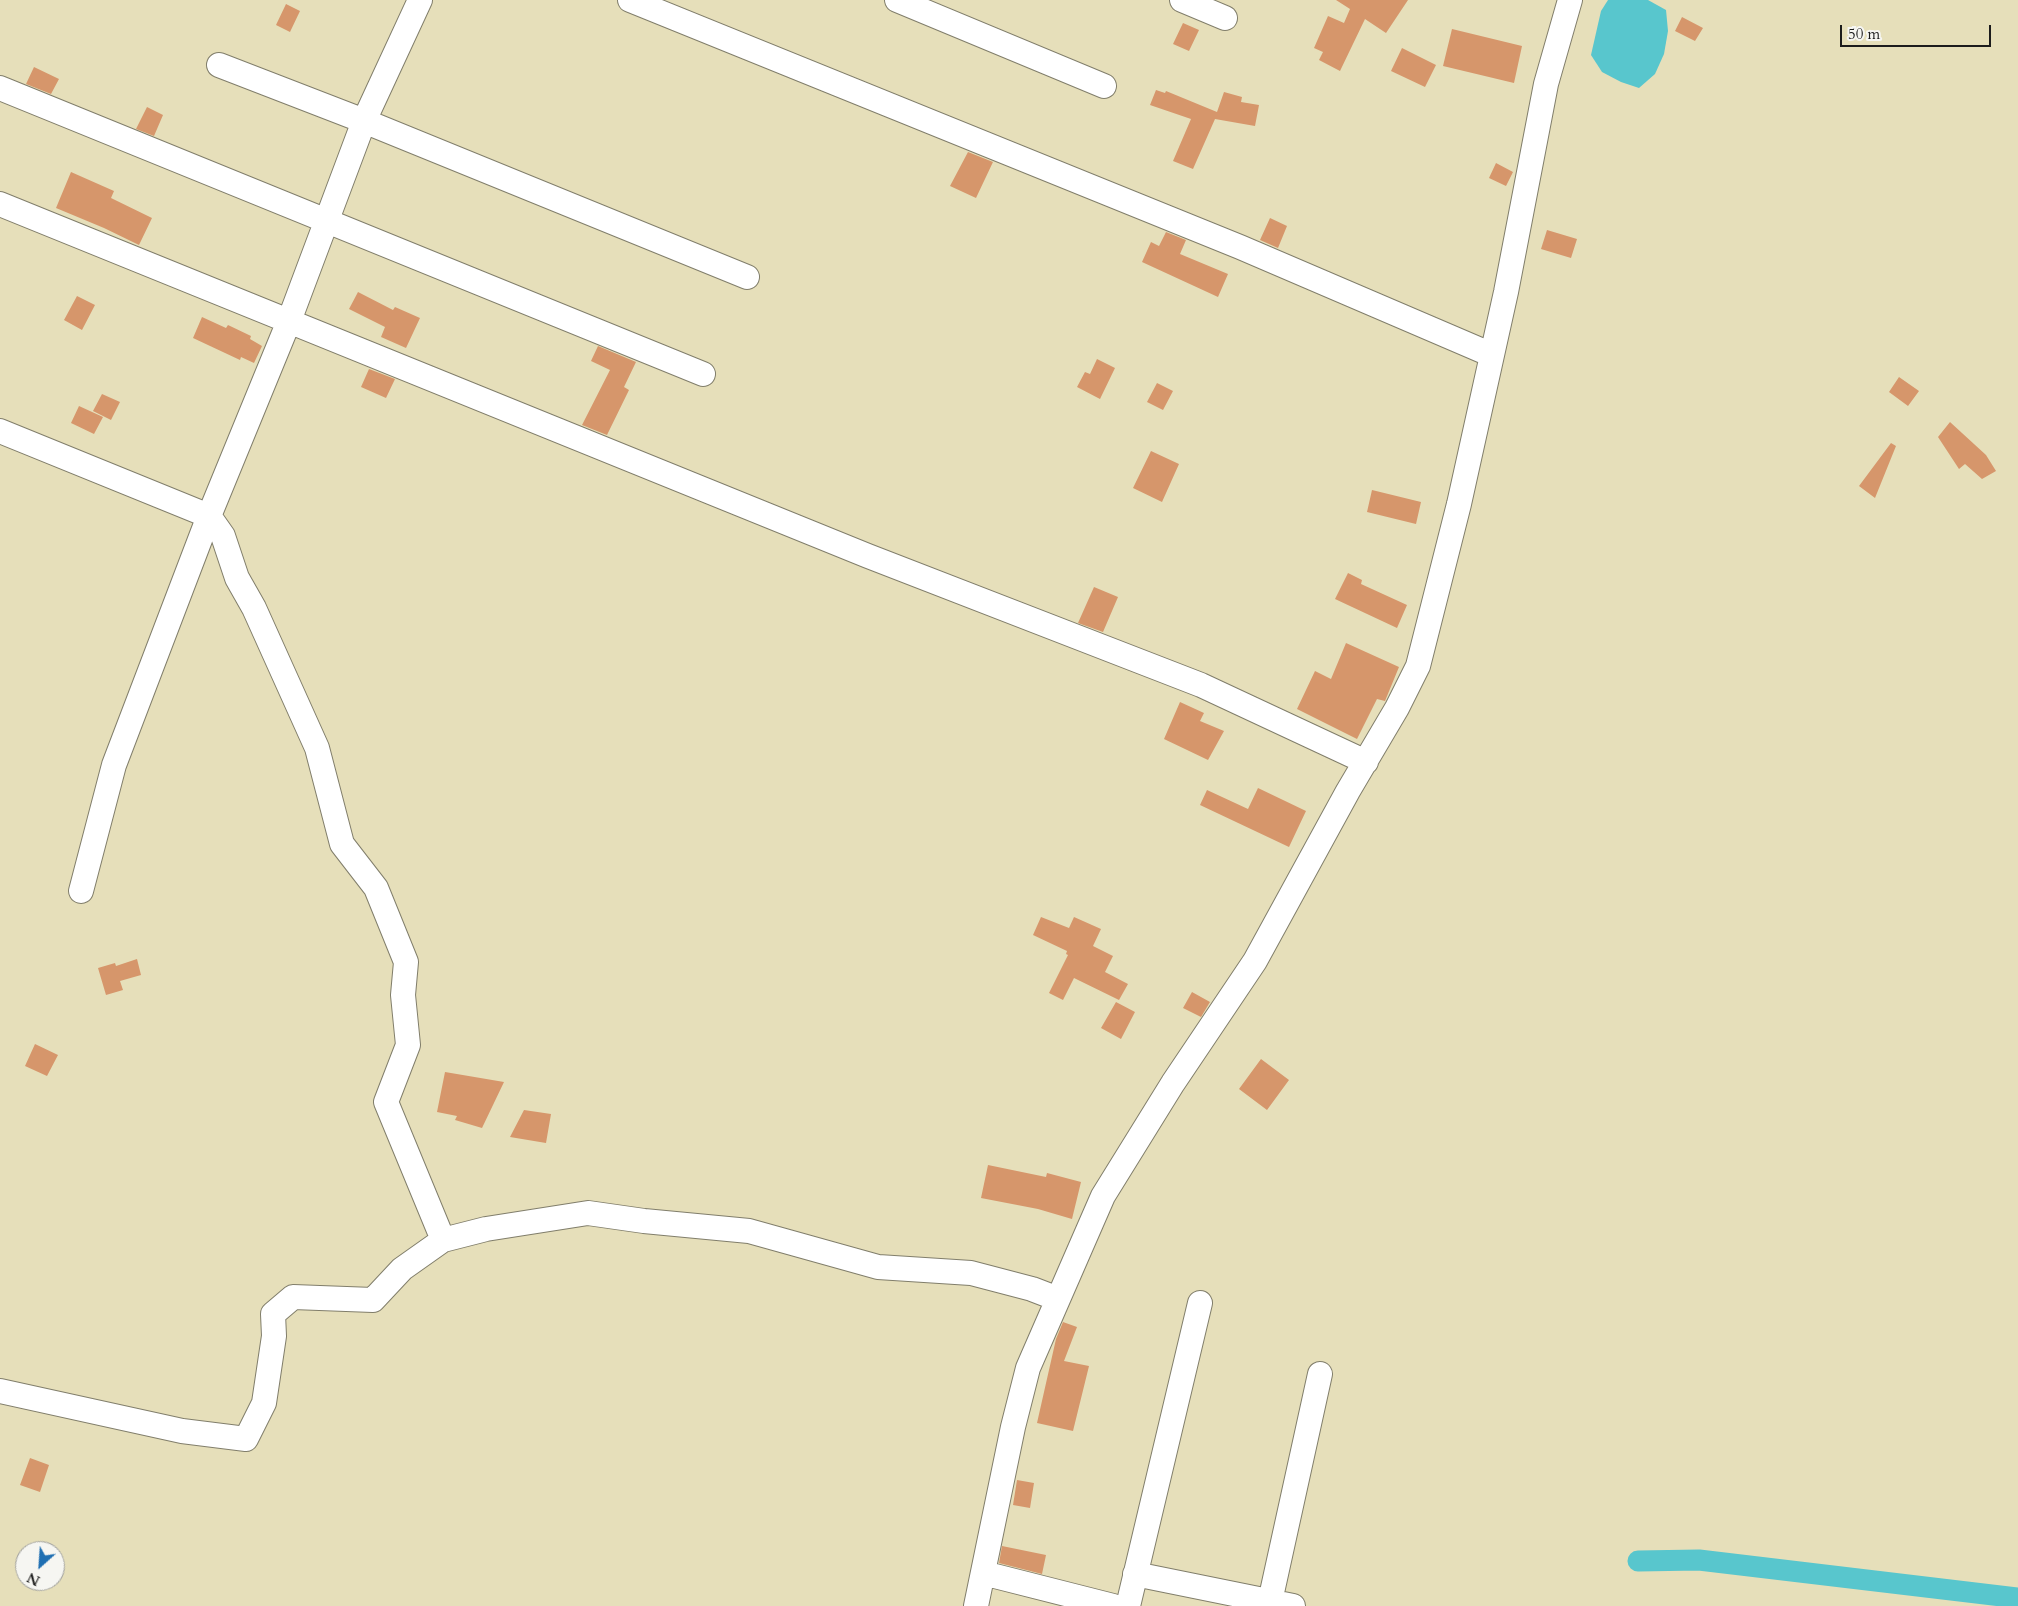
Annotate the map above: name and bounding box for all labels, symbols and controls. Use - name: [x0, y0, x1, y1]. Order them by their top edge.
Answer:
- scale bar: [1843, 15, 1994, 47]
- text: 50 m: [1848, 24, 1880, 44]
- north arrow: [15, 1541, 65, 1591]
- text: N: [24, 1568, 43, 1590]

